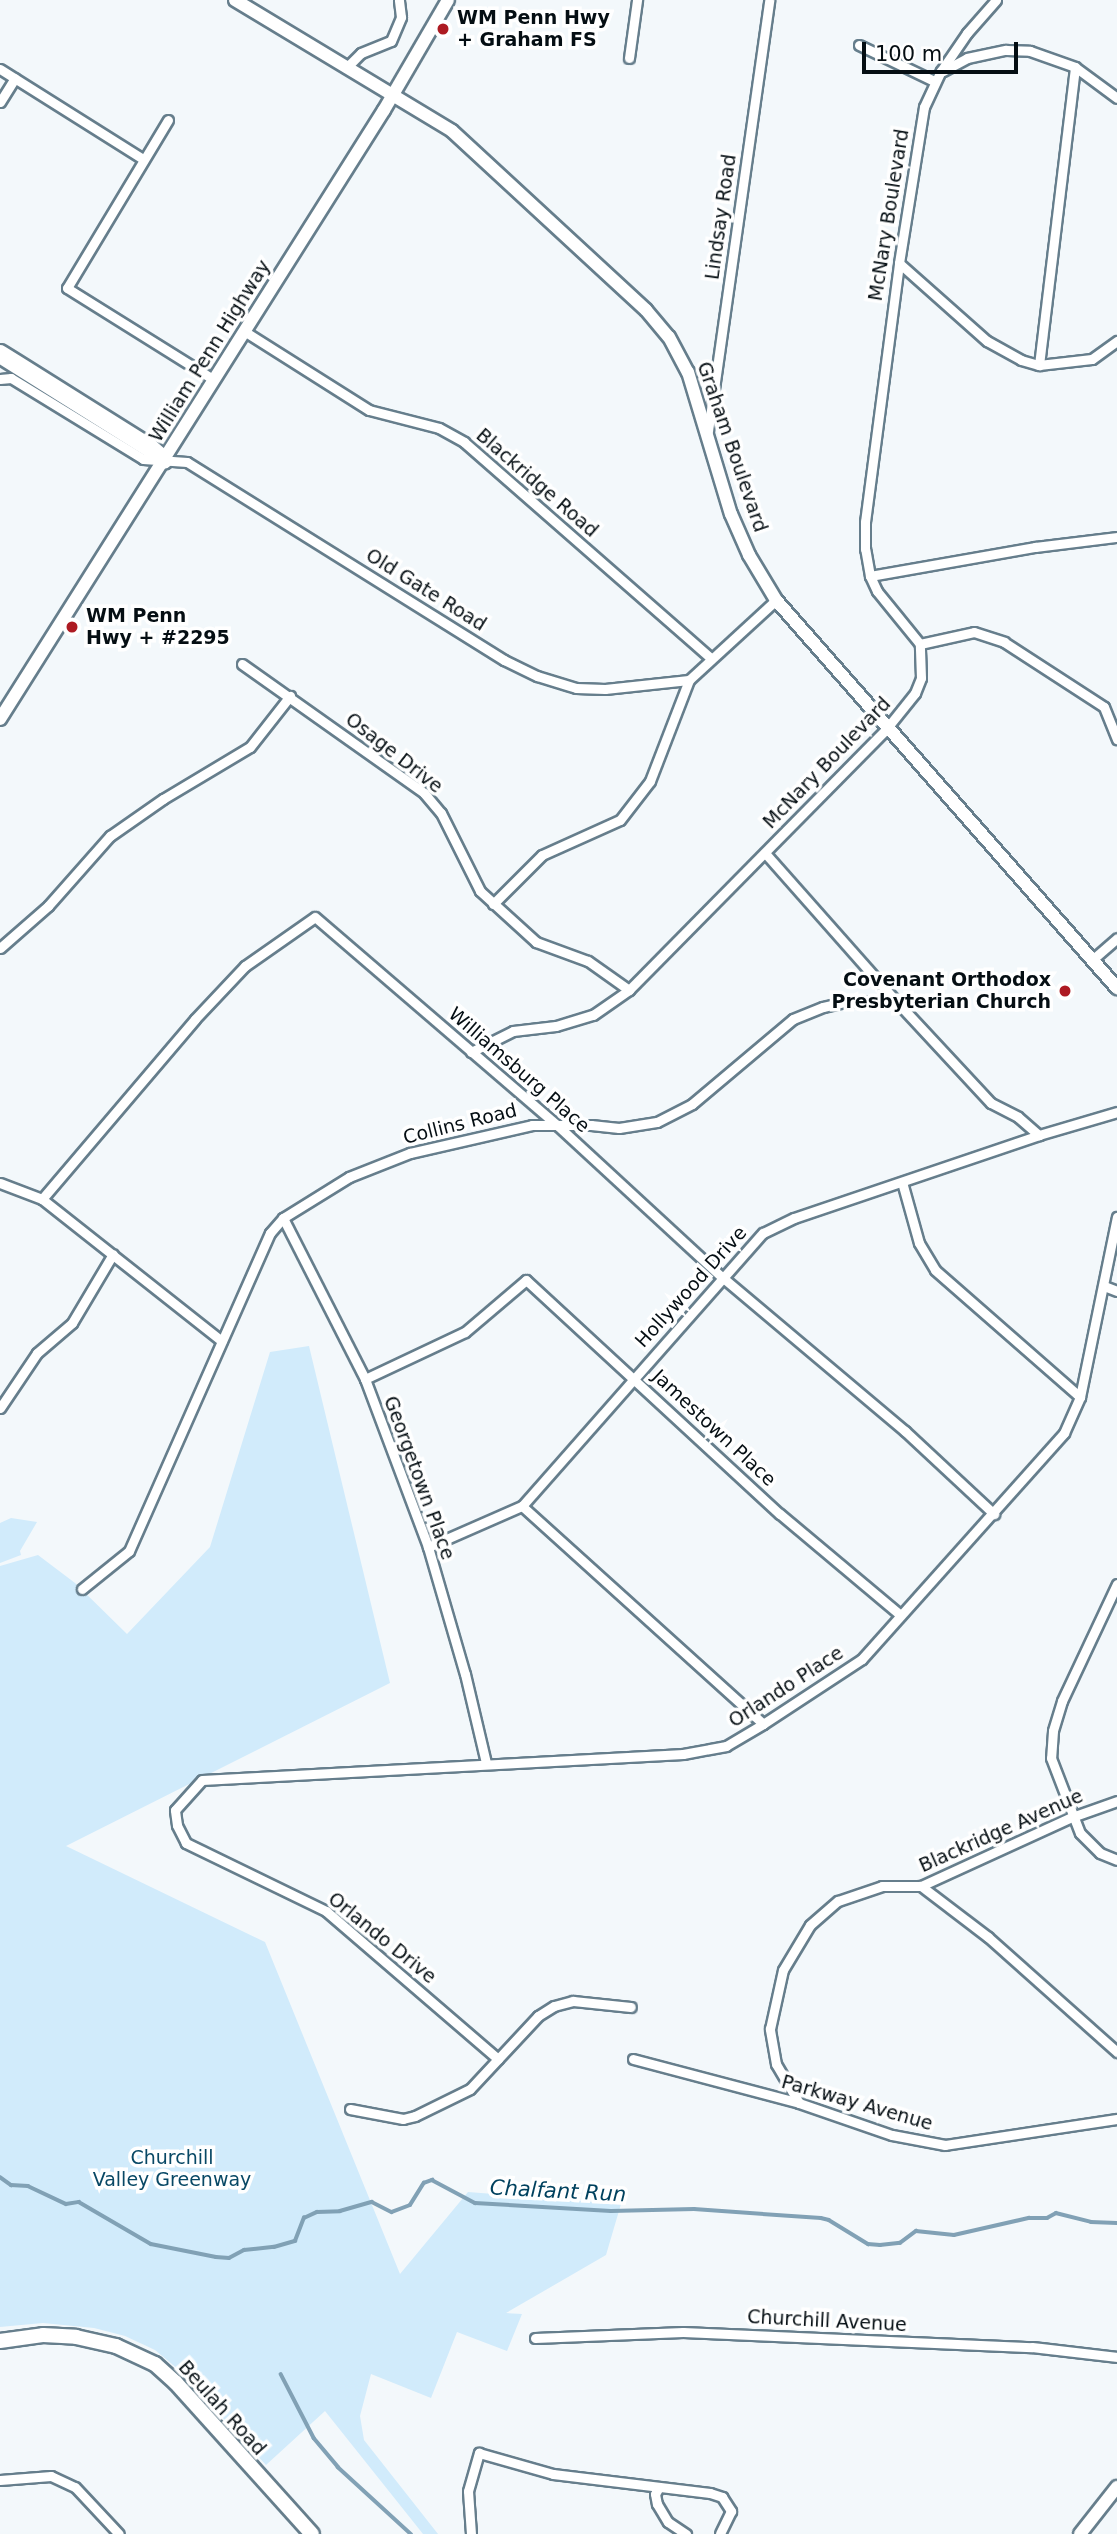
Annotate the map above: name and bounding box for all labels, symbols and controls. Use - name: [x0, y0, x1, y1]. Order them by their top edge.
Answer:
- place label: WM Penn Hwy + Graham FS: [457, 7, 610, 51]
- marker: WM Penn Hwy + Graham FS: [435, 21, 451, 37]
- scale bar: [865, 28, 1021, 72]
- text: 100 m: [875, 42, 942, 66]
- street label: McNary Boulevard: [864, 127, 914, 303]
- street label: Lindsay Road: [701, 153, 741, 281]
- street label: William Penn Highway: [145, 256, 275, 446]
- street label: Graham Boulevard: [692, 359, 772, 535]
- street label: Blackridge Road: [471, 424, 603, 542]
- street label: Old Gate Road: [362, 544, 490, 636]
- place label: WM Penn Hwy + #2295: [86, 605, 230, 649]
- marker: WM Penn Hwy + #2295: [64, 619, 80, 635]
- street label: McNary Boulevard: [758, 693, 896, 833]
- street label: Osage Drive: [341, 708, 447, 798]
- place label: Covenant Orthodox Presbyterian Church: [832, 969, 1051, 1013]
- marker: Covenant Orthodox Presbyterian Church: [1057, 983, 1073, 999]
- street label: Williamsburg Place: [444, 1002, 594, 1138]
- street label: Collins Road: [401, 1099, 519, 1149]
- street label: Hollywood Drive: [631, 1222, 751, 1352]
- street label: Jamestown Place: [648, 1365, 780, 1491]
- street label: Georgetown Place: [379, 1393, 459, 1563]
- street label: Orlando Place: [724, 1642, 848, 1732]
- street label: Blackridge Avenue: [916, 1785, 1086, 1877]
- street label: Orlando Drive: [323, 1888, 441, 1988]
- street label: Parkway Avenue: [779, 2071, 935, 2135]
- park label: Churchill Valley Greenway: [93, 2147, 251, 2191]
- water label: Chalfant Run: [489, 2175, 627, 2207]
- street label: Churchill Avenue: [747, 2305, 907, 2337]
- street label: Beulah Road: [174, 2356, 270, 2460]

